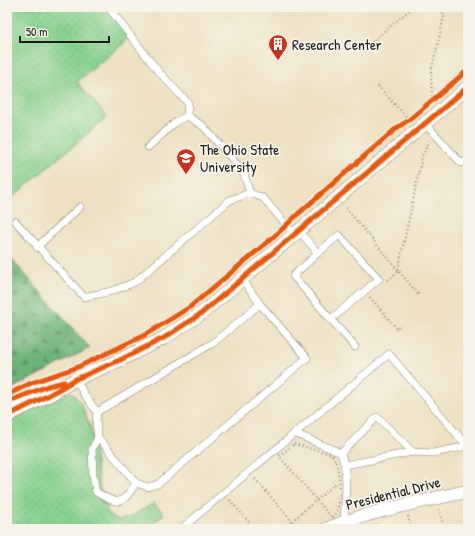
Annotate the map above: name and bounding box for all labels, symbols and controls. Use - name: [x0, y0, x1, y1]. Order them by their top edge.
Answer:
- scale bar: [20, 18, 109, 44]
- text: 50 m: [26, 23, 47, 40]
- building icon: Research Center: [267, 33, 289, 61]
- place label: Research Center: [292, 34, 382, 55]
- place label: The Ohio State University: [200, 139, 279, 177]
- school or university icon: The Ohio State University: [175, 147, 197, 175]
- street label: Presidential Drive: [344, 471, 443, 515]

